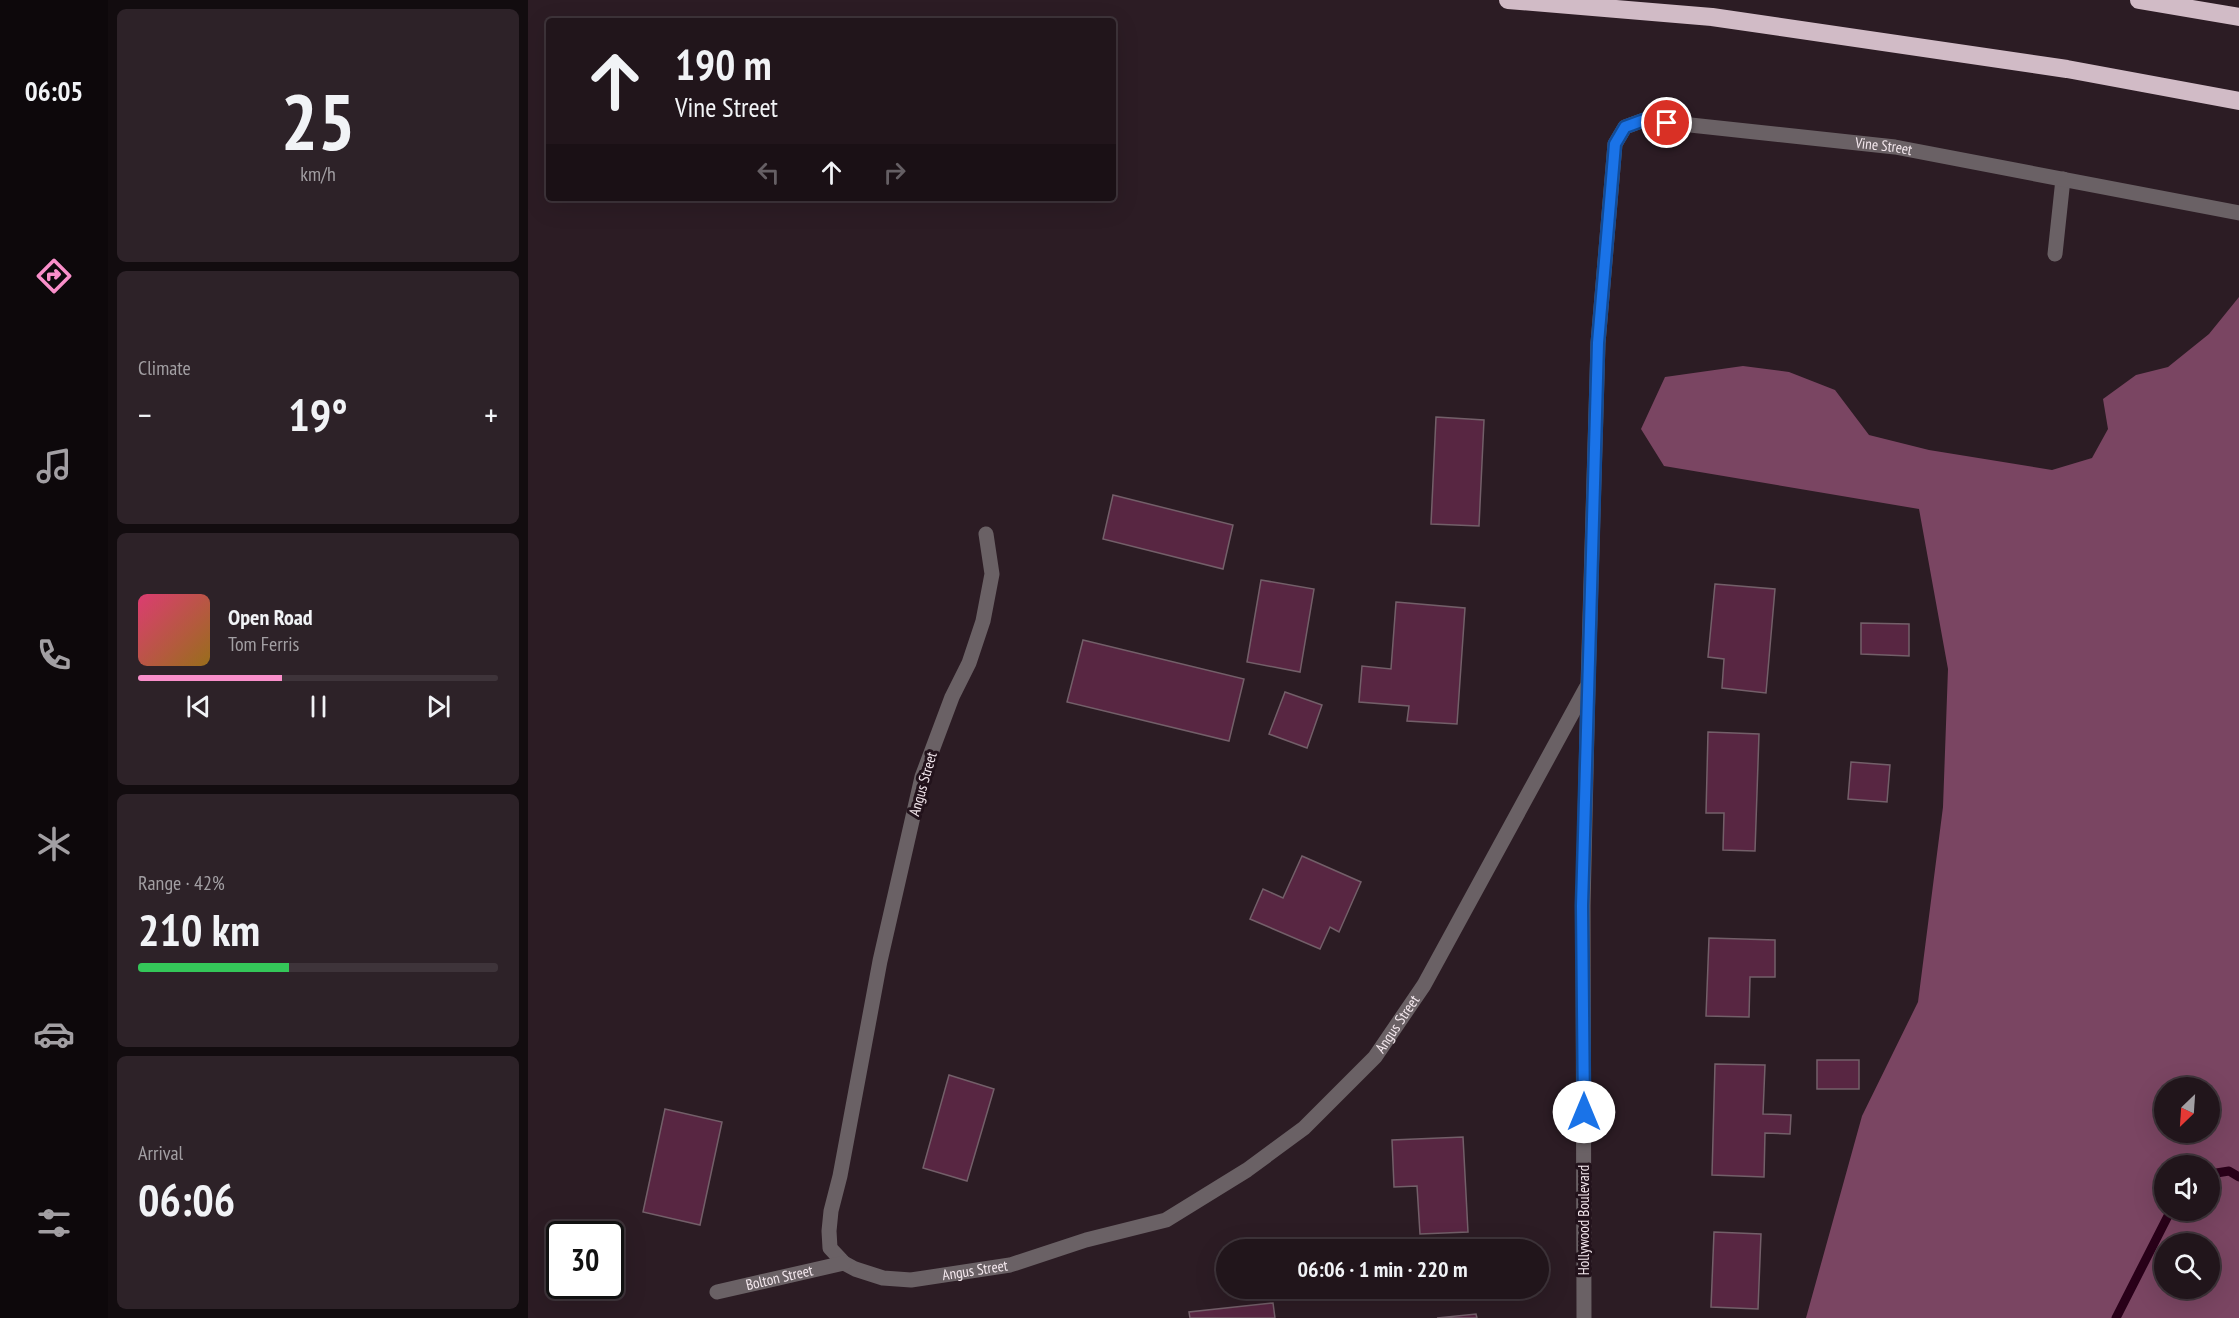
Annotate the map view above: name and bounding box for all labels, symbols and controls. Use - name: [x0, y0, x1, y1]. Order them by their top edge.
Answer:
- text: 190 m: [675, 37, 772, 92]
- icon: ahead: [576, 42, 654, 120]
- text: 25: [281, 71, 355, 172]
- text: 06:05: [25, 74, 83, 108]
- text: Vine Street: [675, 90, 778, 124]
- pin: [1641, 97, 1692, 148]
- icon: arrive: [1650, 106, 1683, 139]
- street label: Vine Street: [1853, 133, 1914, 159]
- icon: left: [752, 156, 785, 189]
- icon: ahead: [815, 156, 848, 189]
- icon: right: [878, 156, 911, 189]
- text: km/h: [300, 161, 336, 187]
- icon: directions: [33, 255, 75, 297]
- text: Climate: [138, 355, 191, 381]
- text: 19°: [288, 385, 348, 443]
- text: −: [138, 393, 152, 436]
- text: +: [484, 393, 498, 436]
- icon: music: [33, 445, 75, 487]
- text: Open Road: [228, 603, 313, 631]
- text: Tom Ferris: [228, 631, 299, 657]
- icon: phone: [33, 634, 75, 676]
- icon: previous: [182, 690, 215, 723]
- icon: pause: [302, 690, 335, 723]
- icon: next: [422, 690, 455, 723]
- street label: Angus Street: [904, 750, 941, 818]
- icon: climate: [33, 823, 75, 865]
- text: Range · 42%: [138, 870, 225, 896]
- text: 210 km: [138, 900, 260, 958]
- street label: Angus Street: [1371, 991, 1423, 1057]
- icon: car: [33, 1013, 75, 1055]
- north arrow: [2154, 1077, 2220, 1143]
- map controls: [2154, 1077, 2220, 1299]
- position arrow: [1552, 1080, 1616, 1144]
- text: Arrival: [138, 1140, 183, 1166]
- button: sound: [2154, 1155, 2220, 1221]
- street label: Hollywood Boulevard: [1574, 1165, 1593, 1275]
- text: 06:06: [138, 1170, 235, 1228]
- icon: filters: [33, 1202, 75, 1244]
- speed limit sign: 30: [546, 1221, 624, 1299]
- button: search: [2154, 1233, 2220, 1299]
- street label: Angus Street: [941, 1255, 1009, 1284]
- text: 06:06 · 1 min · 220 m: [1297, 1255, 1468, 1283]
- street label: Bolton Street: [744, 1260, 815, 1294]

